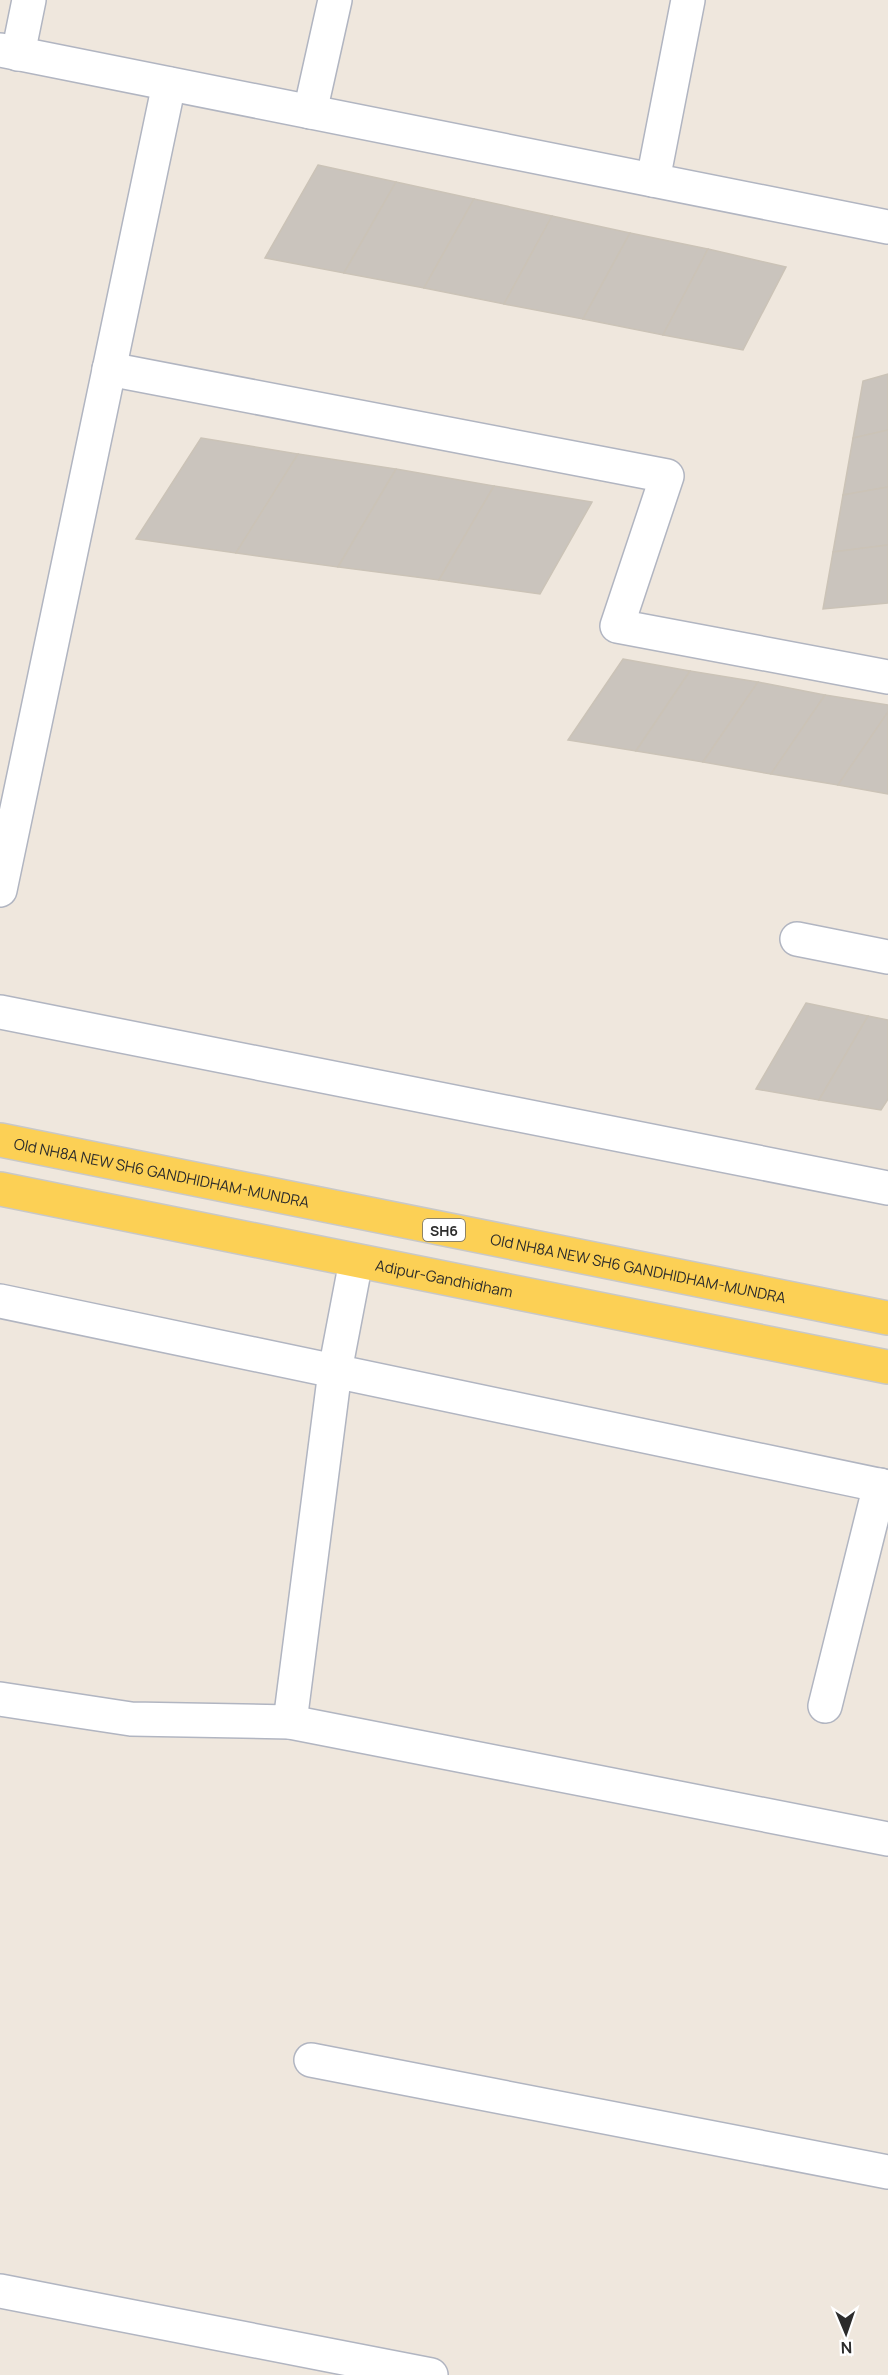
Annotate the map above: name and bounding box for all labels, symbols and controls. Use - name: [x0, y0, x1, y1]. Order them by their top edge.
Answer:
- street label: Old NH8A NEW SH6 GANDHIDHAM-MUNDRA: [12, 1133, 312, 1212]
- road number: SH6: [423, 1219, 465, 1241]
- street label: Old NH8A NEW SH6 GANDHIDHAM-MUNDRA: [489, 1228, 788, 1308]
- street label: Adipur-Gandhidham: [374, 1254, 515, 1302]
- north arrow: [816, 2303, 876, 2363]
- text: N: [840, 2337, 853, 2359]

